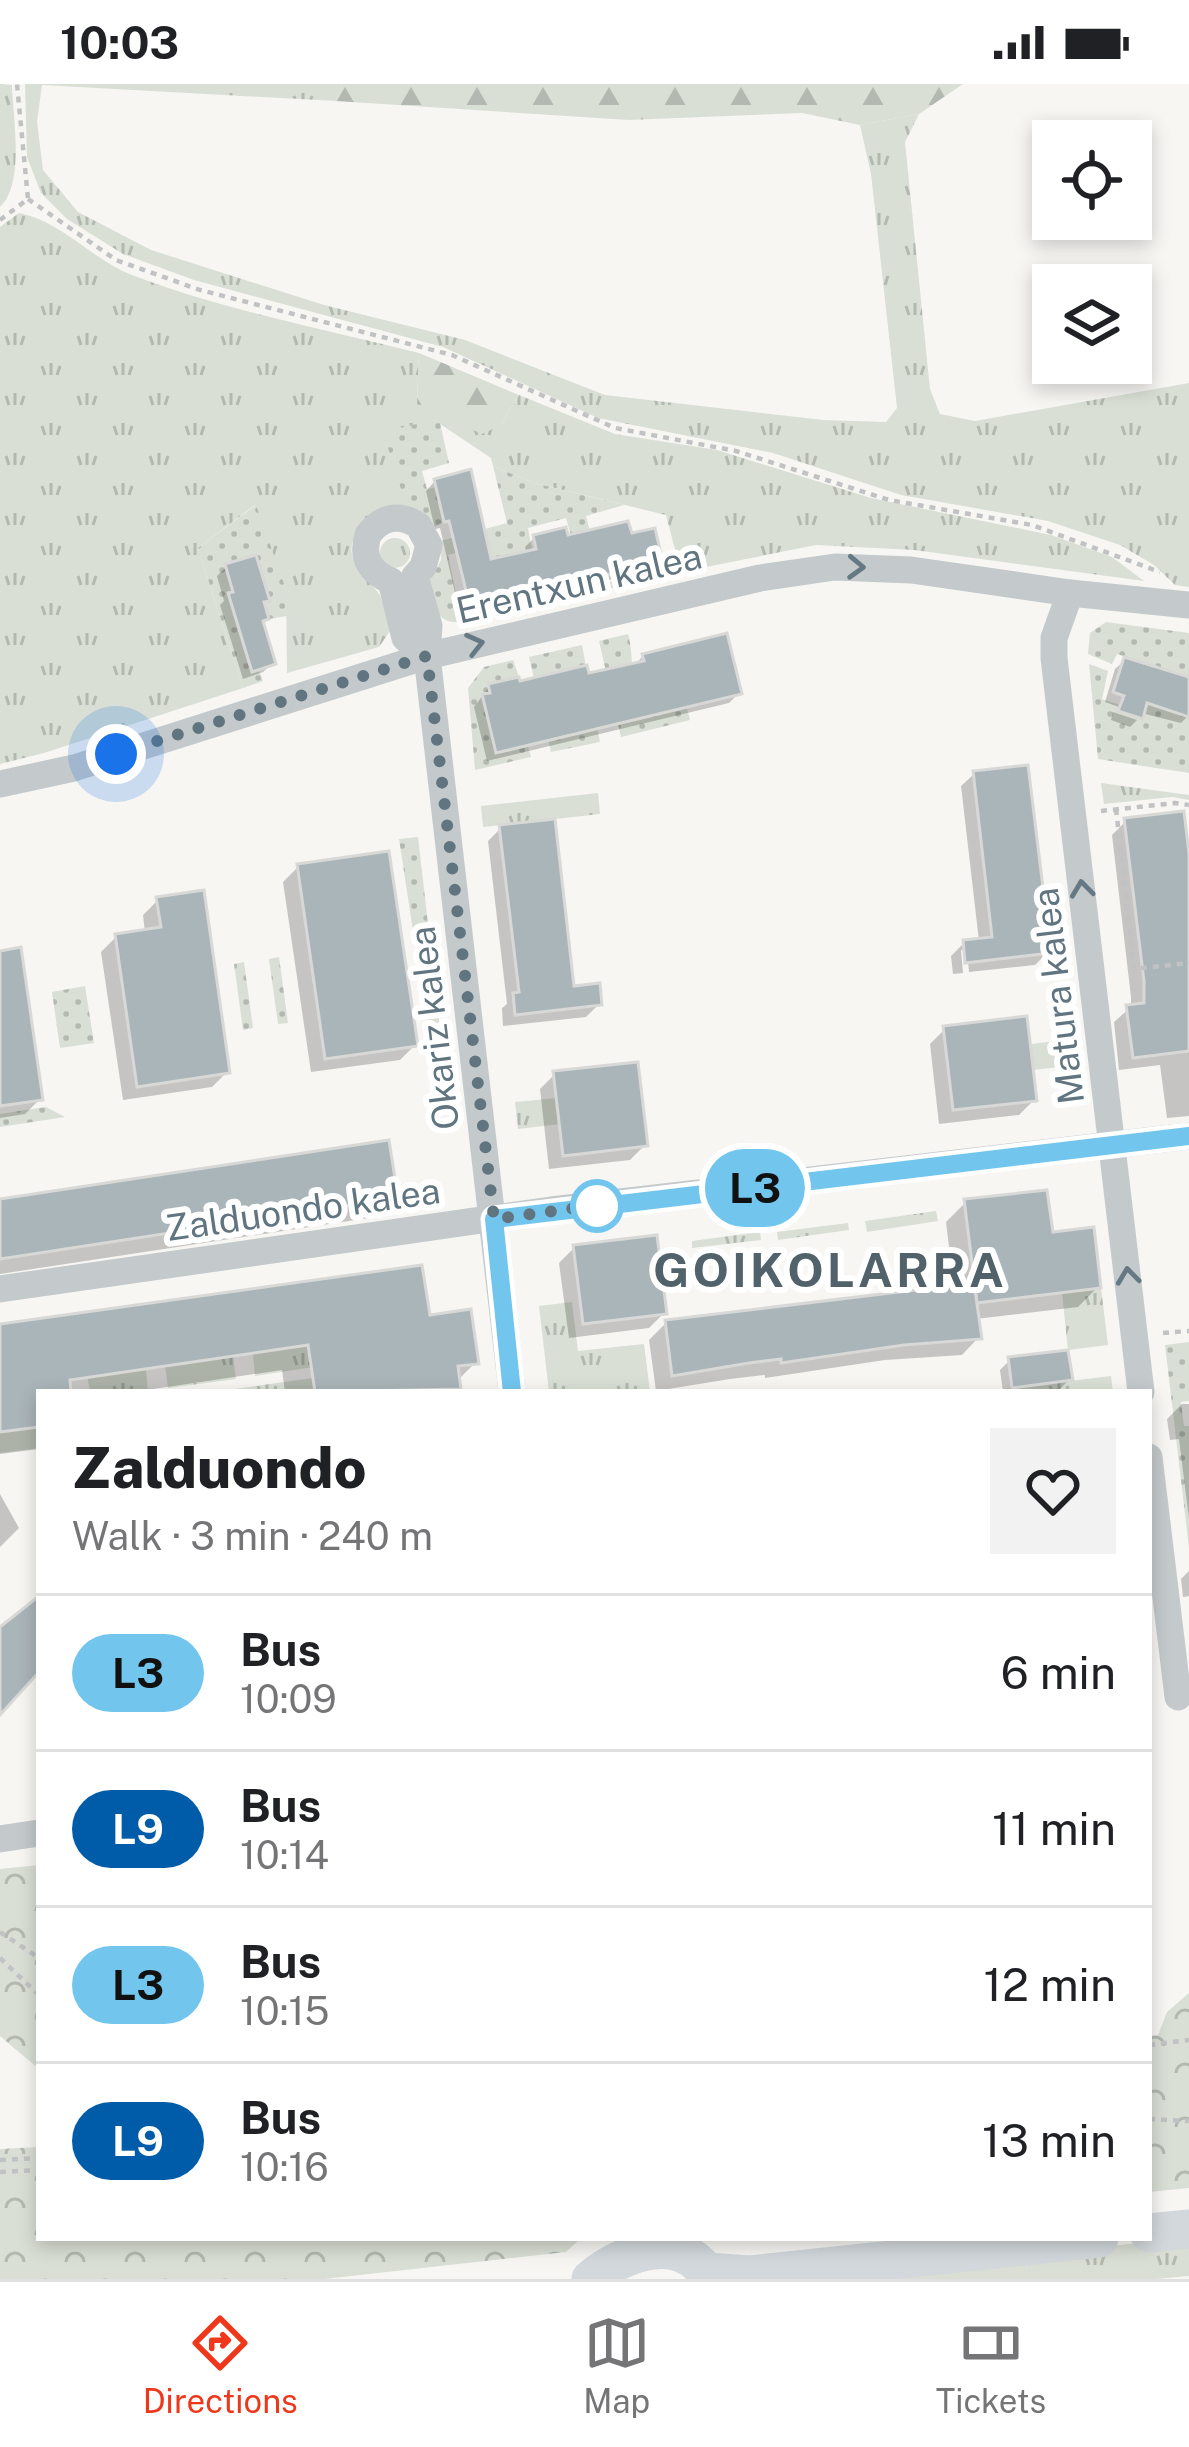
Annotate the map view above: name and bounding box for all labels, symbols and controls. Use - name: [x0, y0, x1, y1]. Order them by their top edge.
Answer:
- text: 10:03: [60, 16, 179, 69]
- map controls: [1032, 120, 1152, 384]
- button: locate: [1032, 120, 1152, 240]
- button: layers: [1032, 264, 1152, 384]
- street label: Erentxun kalea: [452, 534, 706, 632]
- one-way arrow: [847, 554, 866, 580]
- one-way arrow: [464, 633, 484, 658]
- your location: [86, 724, 146, 784]
- one-way arrow: [1069, 879, 1095, 898]
- street label: Matura kalea: [1024, 885, 1092, 1107]
- street label: Okariz kalea: [401, 924, 467, 1132]
- line badge: L3: [701, 1149, 809, 1227]
- text: L3: [729, 1163, 781, 1212]
- street label: Zalduondo kalea: [163, 1169, 443, 1249]
- unlabelled marker: [572, 1181, 622, 1231]
- district label: GOIKOLARRA: [653, 1241, 1007, 1298]
- one-way arrow: [1115, 1266, 1141, 1286]
- button: heart: [990, 1428, 1116, 1554]
- text: Zalduondo: [72, 1434, 367, 1501]
- text: Walk · 3 min · 240 m: [72, 1513, 433, 1559]
- text: Bus: [240, 1623, 321, 1676]
- text: 6 min: [1001, 1646, 1116, 1699]
- text: L3: [112, 1648, 164, 1697]
- text: 10:09: [240, 1676, 337, 1722]
- text: Bus: [240, 1779, 321, 1832]
- text: 11 min: [992, 1802, 1116, 1855]
- text: L9: [112, 1804, 164, 1853]
- text: 10:14: [240, 1832, 329, 1878]
- text: Bus: [240, 1935, 321, 1988]
- text: 12 min: [984, 1958, 1116, 2011]
- text: L3: [112, 1960, 164, 2009]
- text: 10:15: [240, 1988, 329, 2034]
- text: Bus: [240, 2091, 321, 2144]
- text: 13 min: [982, 2114, 1116, 2167]
- text: L9: [112, 2116, 164, 2165]
- text: 10:16: [240, 2144, 329, 2190]
- tab: Directions: [143, 2310, 298, 2420]
- tab: Map: [583, 2310, 650, 2420]
- tab: Tickets: [936, 2310, 1046, 2420]

